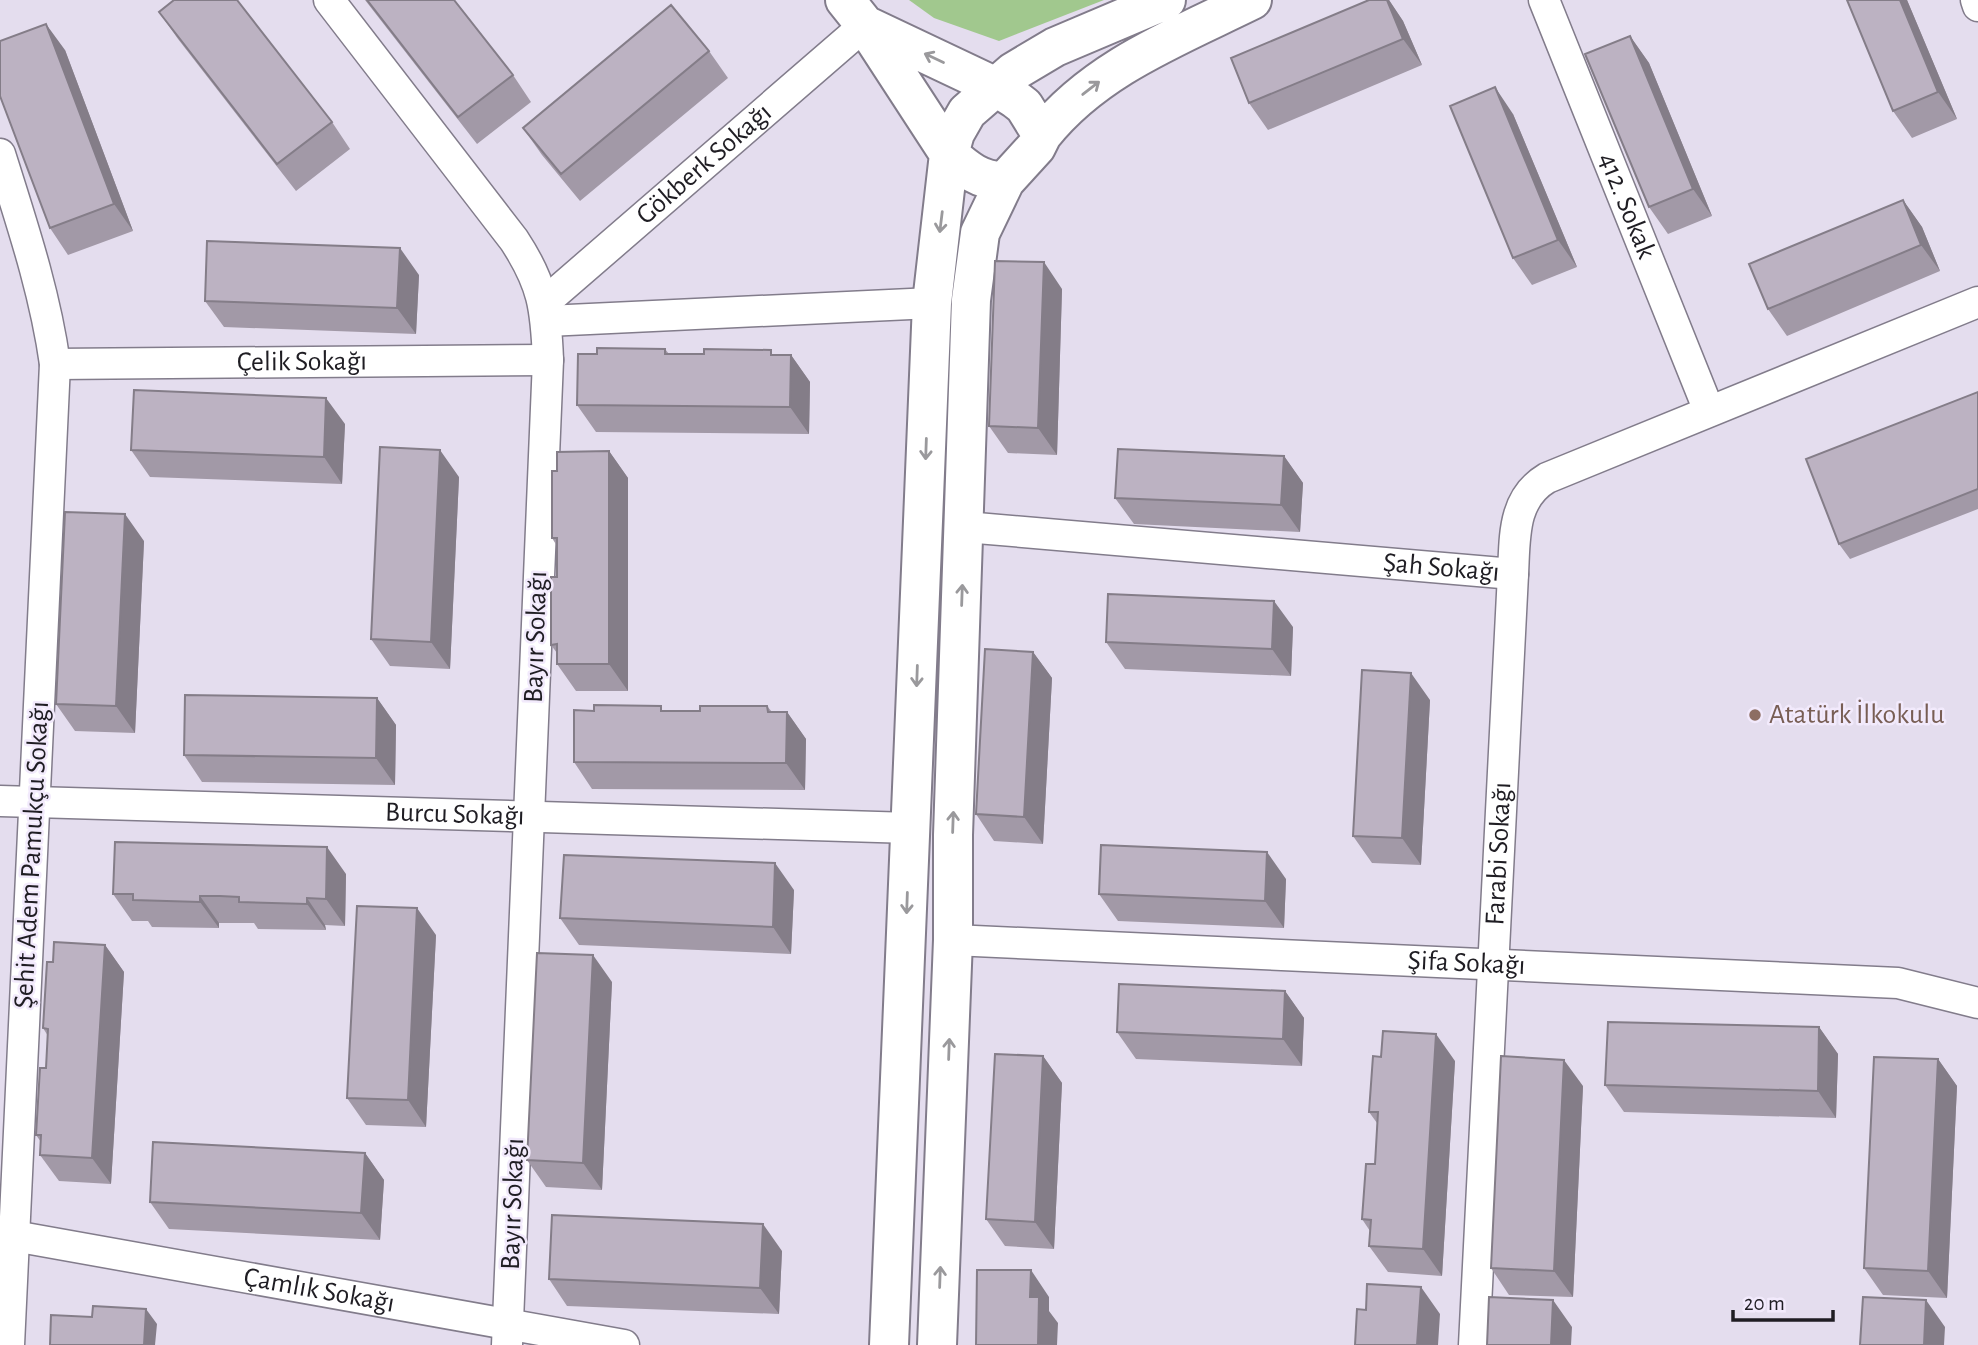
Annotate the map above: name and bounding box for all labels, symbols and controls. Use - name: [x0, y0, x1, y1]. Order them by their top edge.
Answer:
- one-way arrow: [924, 50, 945, 64]
- one-way arrow: [1081, 81, 1100, 96]
- street label: Gökberk Sokağı: [631, 98, 777, 230]
- street label: 412. Sokak: [1593, 149, 1661, 263]
- one-way arrow: [934, 210, 947, 233]
- street label: Çelik Sokağı: [237, 347, 367, 377]
- one-way arrow: [919, 437, 932, 460]
- street label: Şah Sokağı: [1382, 549, 1501, 587]
- street label: Bayır Sokağı: [520, 571, 552, 703]
- one-way arrow: [956, 584, 969, 607]
- one-way arrow: [910, 664, 923, 687]
- place label: Atatürk İlkokulu: [1769, 699, 1945, 729]
- street label: Şehit Adem Pamukçu Sokağı: [10, 701, 54, 1009]
- marker: Atatürk İlkokulu: [1747, 707, 1763, 723]
- street label: Farabi Sokağı: [1481, 781, 1516, 926]
- street label: Burcu Sokağı: [385, 798, 525, 831]
- one-way arrow: [947, 811, 960, 834]
- one-way arrow: [901, 892, 914, 915]
- street label: Şifa Sokağı: [1407, 947, 1526, 980]
- one-way arrow: [942, 1038, 956, 1061]
- street label: Bayır Sokağı: [497, 1138, 529, 1270]
- street label: Çamlık Sokağı: [242, 1263, 397, 1318]
- one-way arrow: [933, 1266, 947, 1289]
- scale bar: [1733, 1278, 1833, 1322]
- text: 20 m: [1744, 1293, 1785, 1314]

